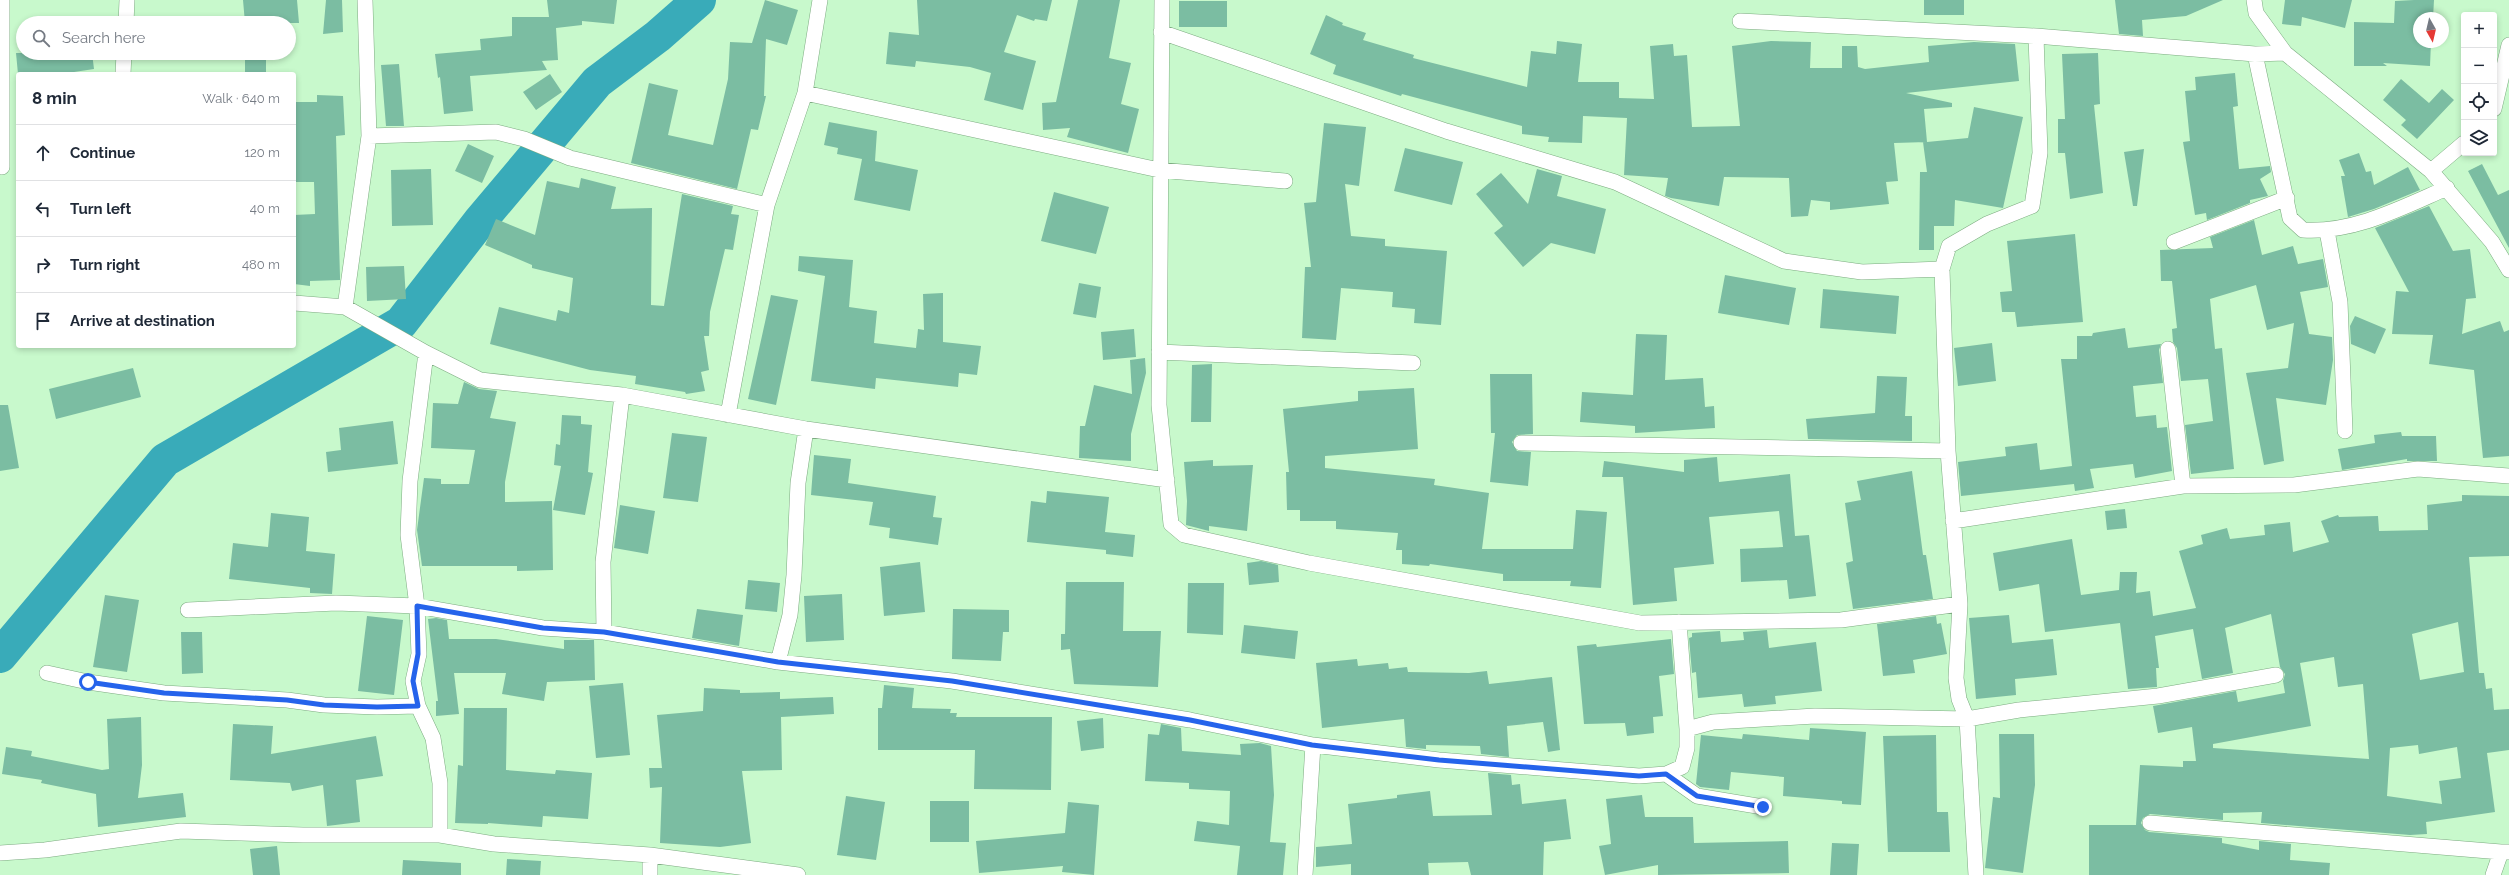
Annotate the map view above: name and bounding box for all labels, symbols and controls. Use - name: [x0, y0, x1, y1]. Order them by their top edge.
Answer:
- north arrow: [2413, 12, 2449, 48]
- map controls: [2461, 12, 2497, 156]
- button: +: [2461, 12, 2497, 48]
- search box: [16, 16, 296, 60]
- icon: search: [30, 27, 52, 49]
- text: Search here: [62, 29, 145, 47]
- button: −: [2461, 48, 2497, 84]
- button: locate: [2461, 84, 2497, 120]
- text: 8 min: [32, 88, 77, 108]
- text: Walk · 640 m: [202, 91, 280, 106]
- button: layers: [2461, 120, 2497, 156]
- icon: ahead: [32, 142, 54, 164]
- text: Continue: [70, 144, 135, 162]
- text: 120 m: [244, 145, 280, 160]
- icon: left: [32, 198, 54, 220]
- text: Turn left: [70, 200, 131, 218]
- text: 40 m: [250, 201, 280, 216]
- icon: right: [32, 254, 54, 276]
- text: Turn right: [70, 256, 140, 274]
- text: 480 m: [242, 257, 280, 272]
- icon: arrive: [32, 310, 54, 332]
- text: Arrive at destination: [70, 312, 215, 330]
- route start: [79, 673, 97, 691]
- route end: [1754, 798, 1772, 816]

